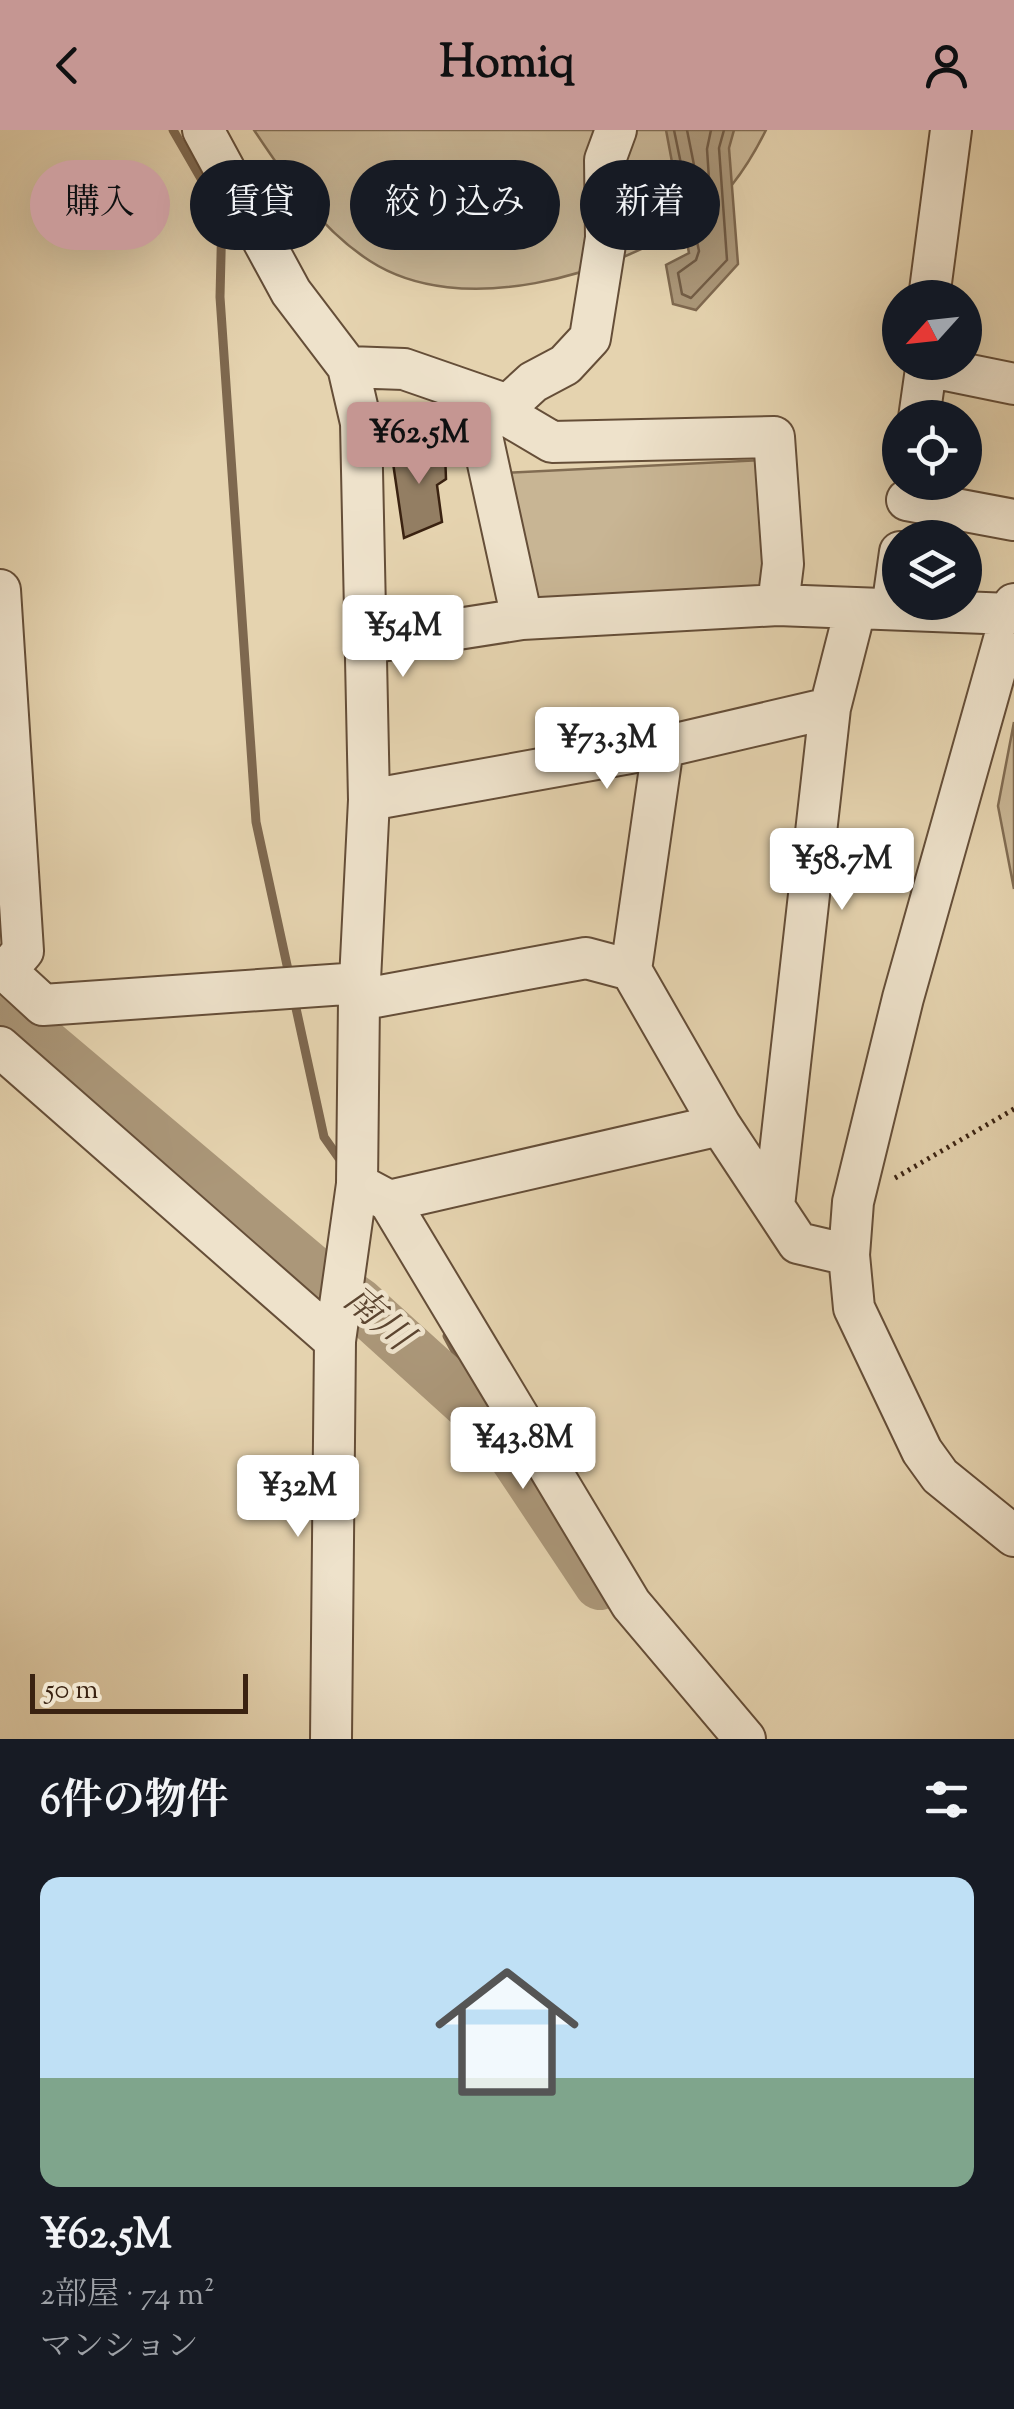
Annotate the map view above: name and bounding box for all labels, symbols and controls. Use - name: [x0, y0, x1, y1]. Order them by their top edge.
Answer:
- text: Homiq: [439, 33, 575, 98]
- icon: back: [40, 38, 95, 93]
- icon: person: [919, 38, 974, 93]
- chip: 購入: [30, 160, 170, 250]
- chip: 賃貸: [190, 160, 330, 250]
- chip: 絞り込み: [350, 160, 560, 250]
- chip: 新着: [580, 160, 720, 250]
- north arrow: [882, 280, 982, 380]
- map controls: [882, 280, 982, 620]
- button: locate: [882, 400, 982, 500]
- pin: ¥62.5M: [338, 402, 500, 487]
- text: ¥62.5M: [369, 411, 469, 457]
- button: layers: [882, 520, 982, 620]
- pin: ¥54M: [344, 595, 462, 680]
- text: ¥54M: [364, 604, 442, 650]
- pin: ¥73.3M: [526, 707, 688, 792]
- text: ¥73.3M: [557, 716, 657, 762]
- pin: ¥58.7M: [761, 828, 923, 913]
- text: ¥58.7M: [792, 837, 892, 883]
- water label: 南川: [330, 1275, 425, 1368]
- pin: ¥43.8M: [442, 1407, 604, 1492]
- text: ¥43.8M: [473, 1416, 573, 1462]
- pin: ¥32M: [239, 1455, 357, 1540]
- text: ¥32M: [259, 1464, 337, 1510]
- scale bar: [30, 1669, 248, 1714]
- text: 50 m: [45, 1671, 99, 1711]
- icon: filters: [919, 1772, 974, 1827]
- text: 6件の物件: [40, 1773, 229, 1833]
- icon: home: [417, 1942, 597, 2122]
- text: ¥62.5M: [40, 2207, 172, 2267]
- text: 2部屋 · 74 m²: [40, 2273, 215, 2319]
- text: マンション: [40, 2325, 199, 2371]

